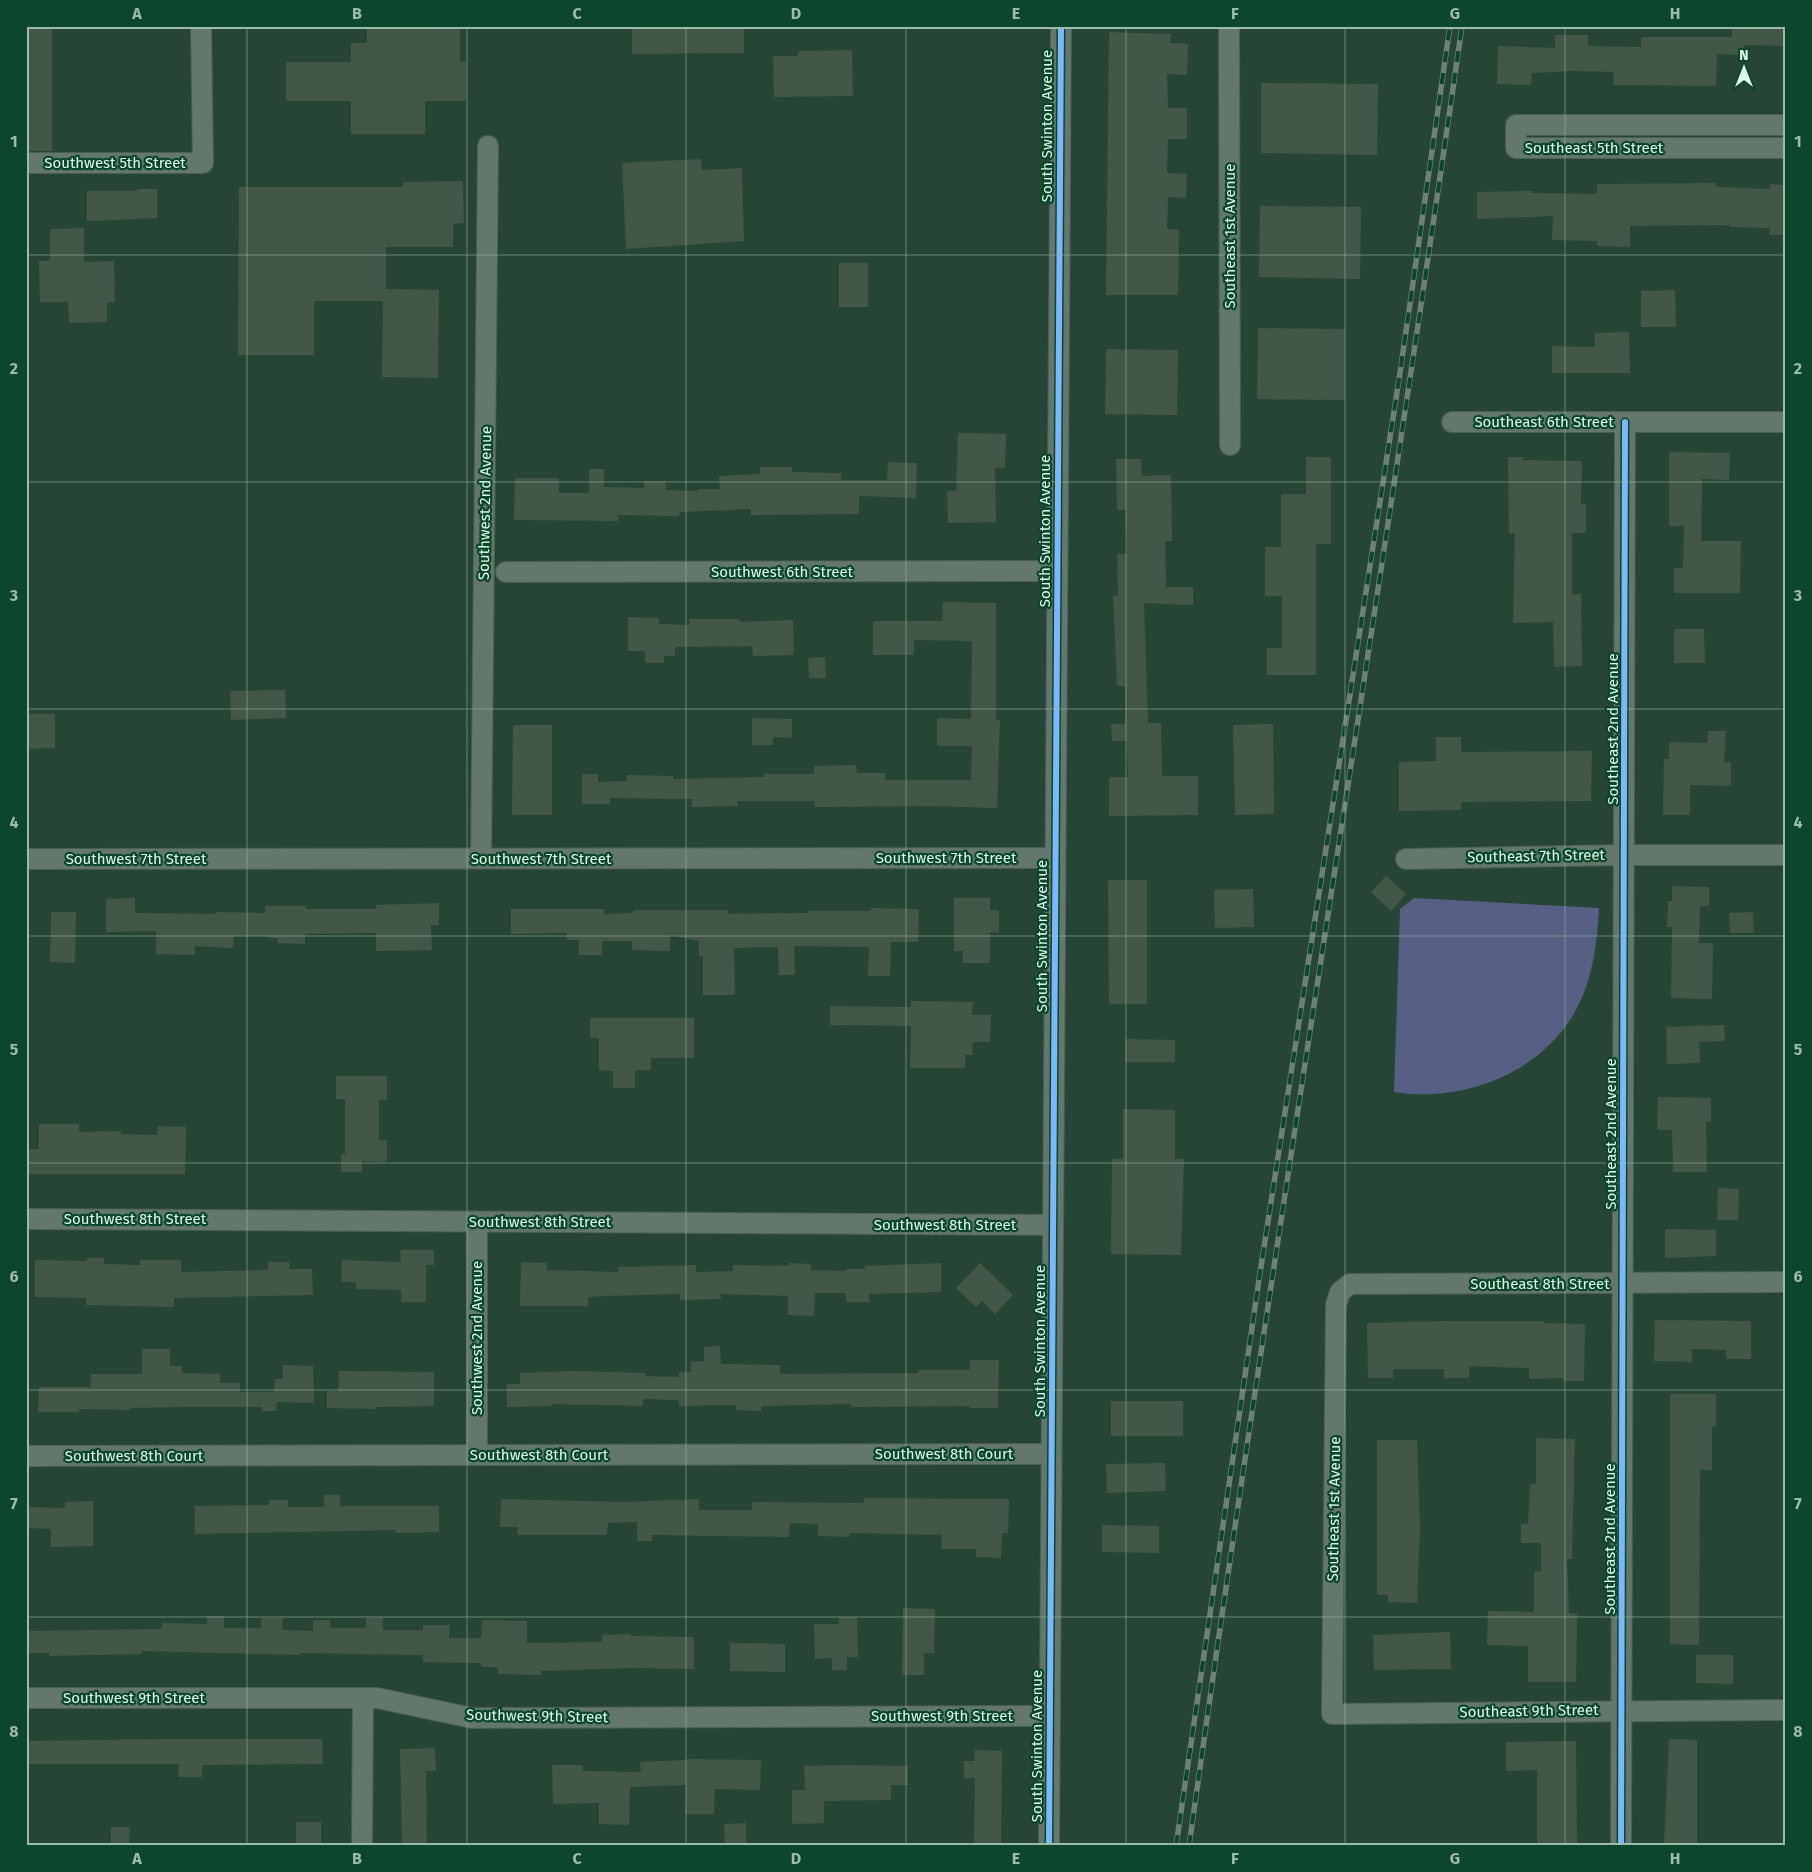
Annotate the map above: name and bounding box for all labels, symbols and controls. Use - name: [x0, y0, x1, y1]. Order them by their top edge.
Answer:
- text: A: [131, 4, 142, 23]
- text: B: [352, 4, 362, 23]
- text: C: [572, 4, 582, 23]
- text: D: [791, 4, 801, 23]
- text: E: [1012, 4, 1020, 23]
- text: F: [1231, 4, 1239, 23]
- text: G: [1450, 4, 1460, 23]
- text: H: [1670, 4, 1680, 23]
- north arrow: [1720, 42, 1770, 92]
- text: N: [1739, 47, 1749, 64]
- street label: South Swinton Avenue: [1038, 50, 1056, 202]
- text: 1: [10, 132, 18, 151]
- text: 1: [1794, 132, 1802, 151]
- street label: Southeast 5th Street: [1525, 139, 1664, 157]
- street label: Southwest 5th Street: [44, 154, 186, 172]
- street label: Southeast 1st Avenue: [1221, 164, 1239, 308]
- text: 2: [10, 359, 18, 378]
- text: 2: [1794, 359, 1802, 378]
- street label: Southeast 6th Street: [1474, 413, 1614, 431]
- street label: Southwest 2nd Avenue: [475, 426, 495, 580]
- street label: South Swinton Avenue: [1036, 455, 1054, 607]
- street label: Southwest 6th Street: [711, 563, 854, 581]
- text: 3: [9, 586, 18, 605]
- text: 3: [1793, 586, 1802, 605]
- street label: Southeast 2nd Avenue: [1604, 653, 1622, 805]
- text: 4: [9, 813, 19, 832]
- text: 4: [1793, 813, 1803, 832]
- street label: Southeast 7th Street: [1467, 846, 1606, 866]
- street label: Southwest 7th Street: [876, 849, 1017, 867]
- street label: Southwest 7th Street: [66, 850, 207, 868]
- street label: Southwest 7th Street: [471, 850, 612, 868]
- street label: South Swinton Avenue: [1033, 860, 1051, 1012]
- text: 5: [10, 1040, 19, 1059]
- text: 5: [1794, 1040, 1803, 1059]
- street label: Southeast 2nd Avenue: [1602, 1058, 1620, 1210]
- street label: Southwest 8th Street: [64, 1210, 207, 1228]
- street label: Southwest 8th Street: [469, 1213, 612, 1231]
- street label: Southwest 8th Street: [874, 1216, 1017, 1234]
- street label: Southwest 2nd Avenue: [468, 1261, 486, 1415]
- street label: South Swinton Avenue: [1031, 1265, 1049, 1417]
- text: 6: [9, 1267, 19, 1286]
- text: 6: [1793, 1267, 1803, 1286]
- street label: Southeast 8th Street: [1470, 1275, 1610, 1293]
- street label: Southeast 1st Avenue: [1324, 1436, 1344, 1582]
- street label: Southwest 8th Court: [875, 1445, 1014, 1463]
- street label: Southwest 8th Court: [470, 1446, 609, 1464]
- street label: Southwest 8th Court: [65, 1447, 204, 1465]
- street label: Southeast 2nd Avenue: [1601, 1463, 1619, 1615]
- text: 7: [10, 1494, 18, 1513]
- text: 7: [1794, 1494, 1802, 1513]
- street label: South Swinton Avenue: [1028, 1670, 1046, 1822]
- street label: Southwest 9th Street: [63, 1689, 206, 1707]
- street label: Southeast 9th Street: [1459, 1701, 1599, 1721]
- street label: Southwest 9th Street: [466, 1706, 609, 1726]
- street label: Southwest 9th Street: [871, 1707, 1014, 1725]
- text: 8: [9, 1722, 19, 1741]
- text: 8: [1793, 1722, 1803, 1741]
- text: A: [131, 1849, 142, 1868]
- text: B: [352, 1849, 362, 1868]
- text: C: [572, 1849, 582, 1868]
- text: D: [791, 1849, 801, 1868]
- text: E: [1012, 1849, 1020, 1868]
- text: F: [1231, 1849, 1239, 1868]
- text: G: [1450, 1849, 1460, 1868]
- text: H: [1670, 1849, 1680, 1868]

